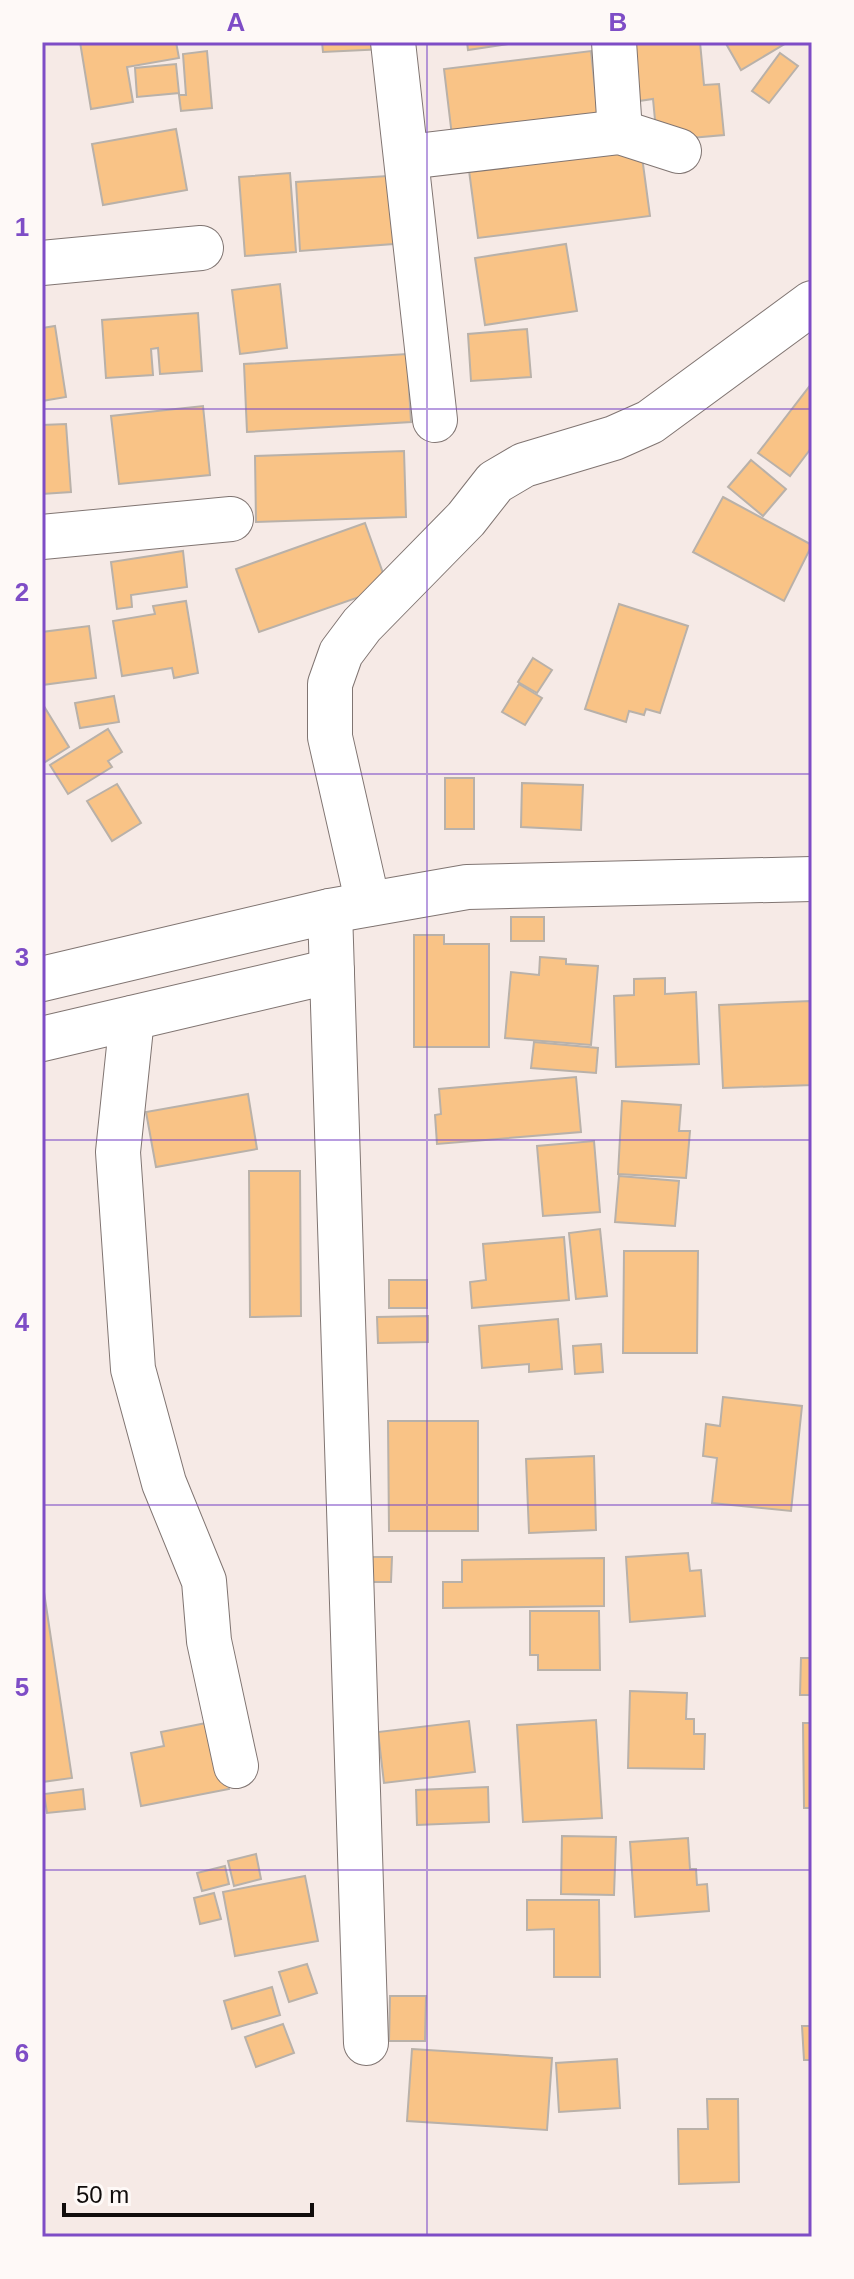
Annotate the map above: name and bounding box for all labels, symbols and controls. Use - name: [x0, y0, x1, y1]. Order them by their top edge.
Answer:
- text: A: [227, 7, 246, 37]
- text: B: [609, 7, 627, 37]
- text: 1: [15, 212, 29, 242]
- text: 2: [15, 577, 29, 607]
- text: 3: [15, 942, 29, 972]
- text: 4: [15, 1307, 30, 1337]
- text: 5: [15, 1672, 29, 1702]
- text: 6: [15, 2038, 29, 2068]
- scale bar: [64, 2167, 312, 2217]
- text: 50 m: [76, 2181, 129, 2208]

